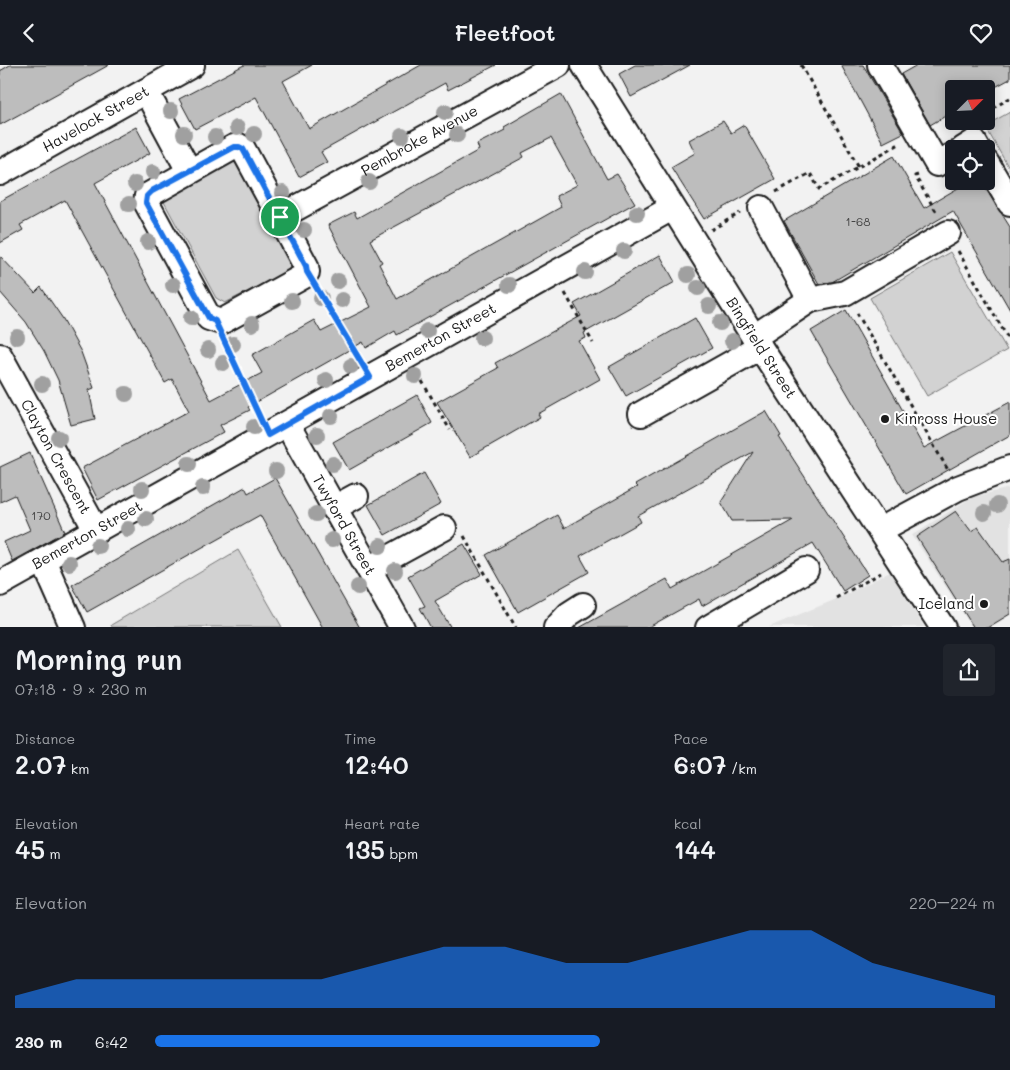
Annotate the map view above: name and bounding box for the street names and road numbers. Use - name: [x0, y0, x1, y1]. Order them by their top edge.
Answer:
- street label: Havelock Street: [38, 80, 152, 156]
- street label: Pembroke Avenue: [357, 100, 481, 180]
- street label: Bingfield Street: [722, 293, 802, 402]
- street label: Bemerton Street: [381, 298, 499, 376]
- street label: Clayton Crescent: [17, 395, 96, 517]
- street label: Twyford Street: [309, 471, 381, 578]
- street label: Bemerton Street: [28, 495, 146, 573]

